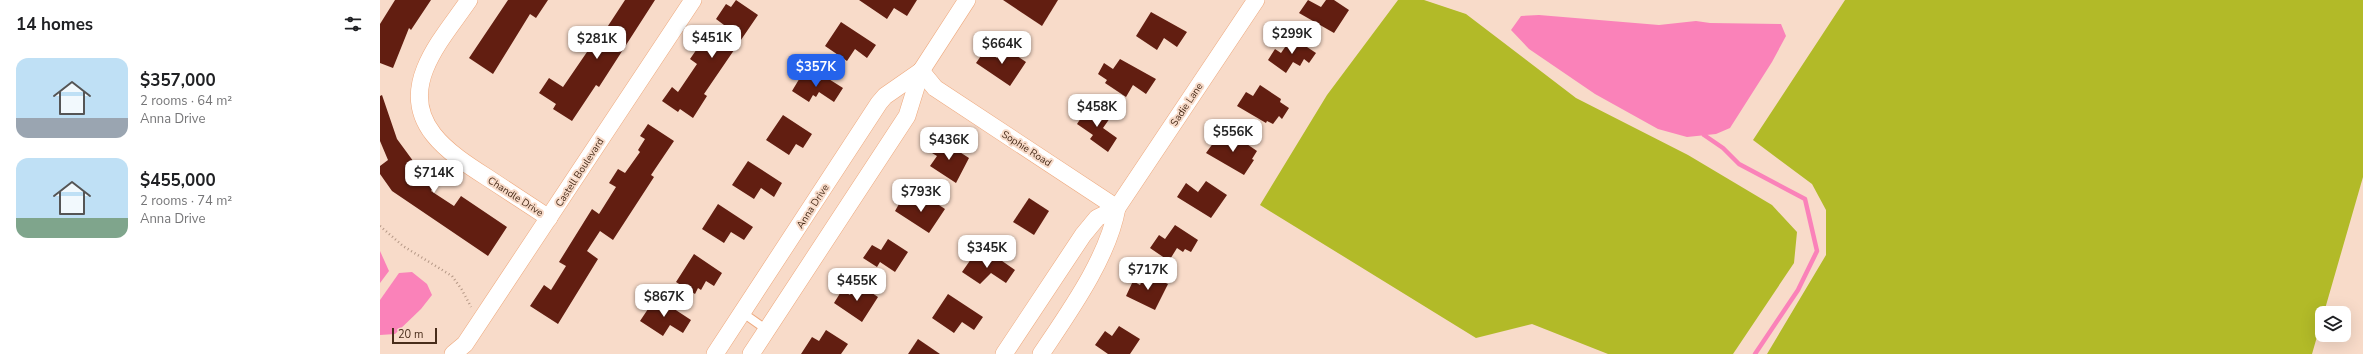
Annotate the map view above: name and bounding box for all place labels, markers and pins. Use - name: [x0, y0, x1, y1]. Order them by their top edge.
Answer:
- pin: $299K: [1264, 21, 1320, 55]
- pin: $451K: [684, 25, 740, 59]
- pin: $281K: [569, 26, 625, 60]
- pin: $664K: [974, 31, 1030, 65]
- pin: $357K: [788, 54, 844, 88]
- pin: $458K: [1069, 94, 1125, 128]
- pin: $556K: [1205, 119, 1261, 153]
- pin: $436K: [921, 127, 977, 161]
- pin: $714K: [406, 160, 462, 194]
- pin: $793K: [893, 179, 949, 213]
- pin: $345K: [959, 235, 1015, 269]
- pin: $717K: [1120, 257, 1176, 291]
- pin: $455K: [829, 268, 885, 302]
- pin: $867K: [636, 284, 692, 318]

